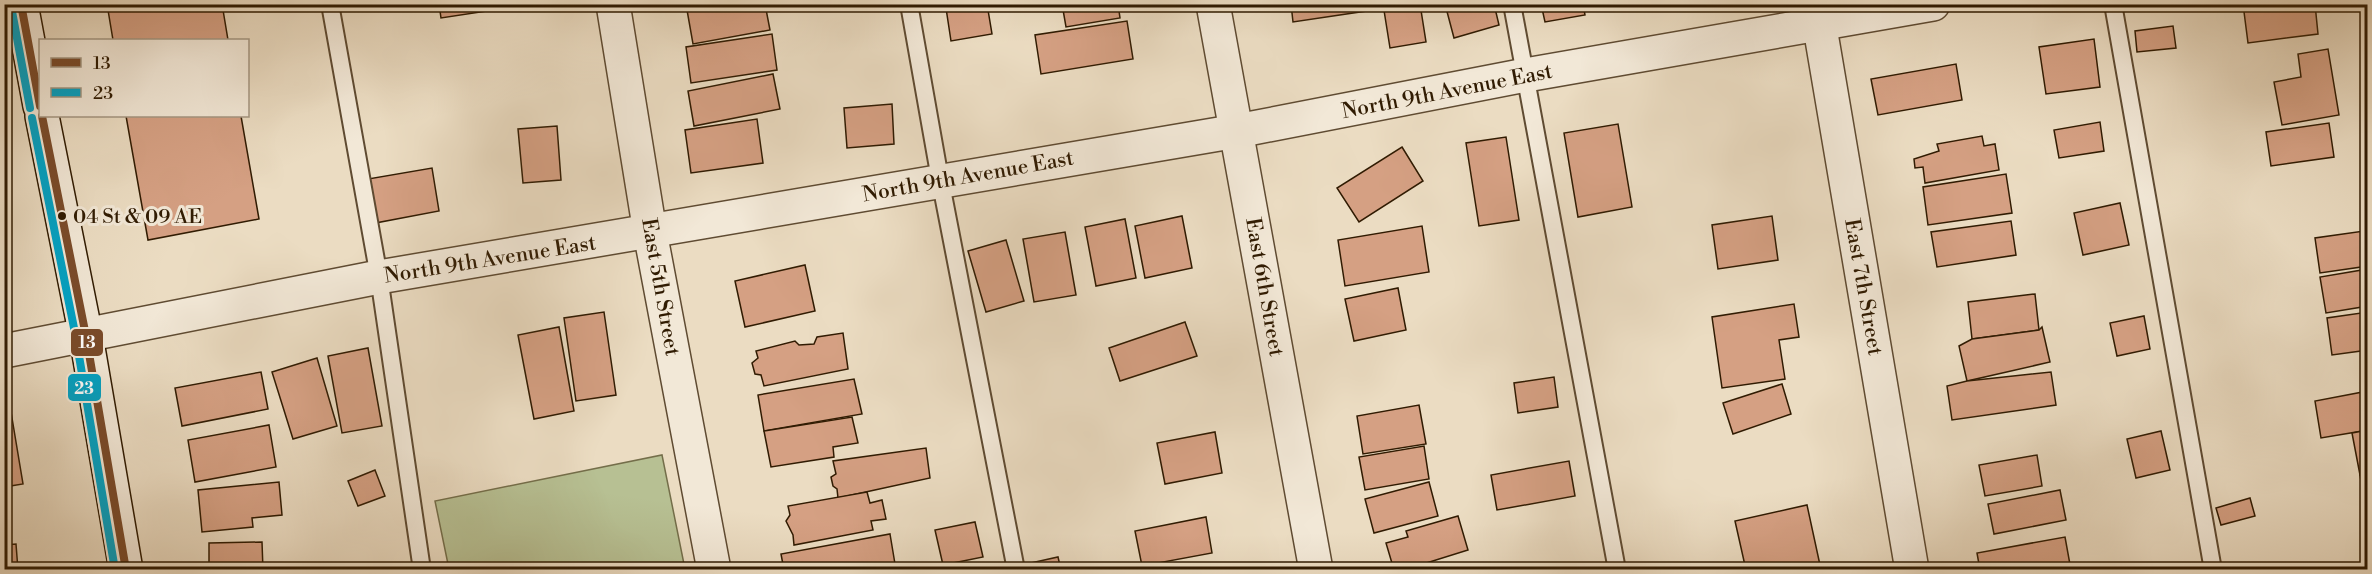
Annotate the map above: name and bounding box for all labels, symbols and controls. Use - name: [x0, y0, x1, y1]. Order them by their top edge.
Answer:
- legend: [39, 39, 249, 117]
- text: 13: [93, 52, 111, 75]
- street label: North 9th Avenue East: [1340, 59, 1555, 125]
- text: 23: [93, 82, 113, 105]
- street label: North 9th Avenue East: [860, 145, 1076, 208]
- place label: 04 St & 09 AE: [73, 205, 202, 230]
- marker: 04 St & 09 AE: [56, 210, 68, 222]
- street label: East 5th Street: [635, 216, 685, 359]
- street label: East 6th Street: [1239, 216, 1289, 359]
- street label: East 7th Street: [1838, 217, 1888, 358]
- street label: North 9th Avenue East: [382, 230, 598, 290]
- line badge: 13: [70, 328, 104, 357]
- text: 13: [78, 333, 96, 353]
- line badge: 23: [67, 373, 102, 402]
- text: 23: [74, 379, 94, 399]

